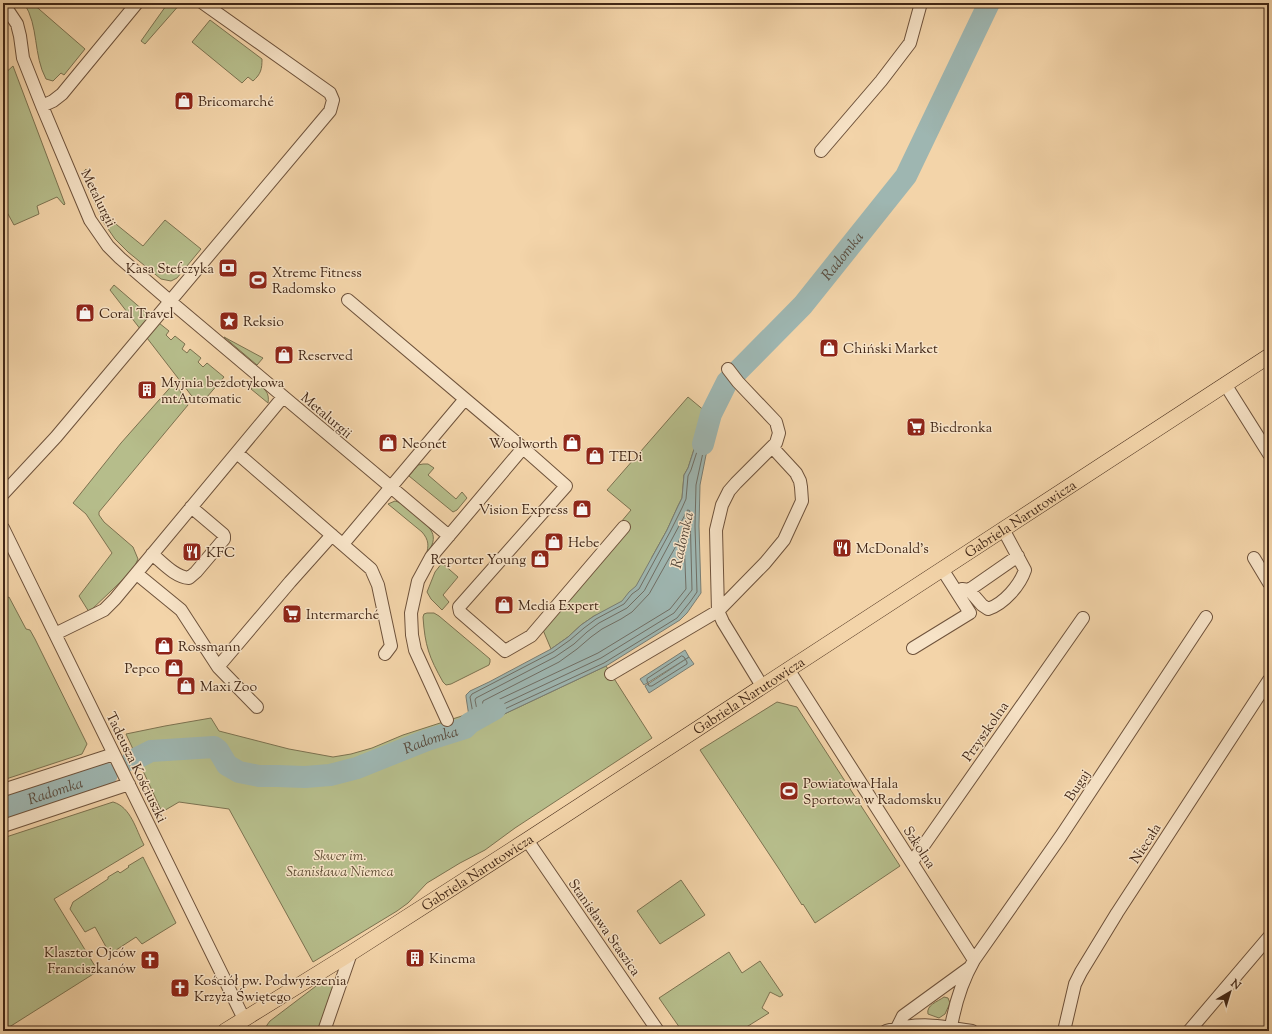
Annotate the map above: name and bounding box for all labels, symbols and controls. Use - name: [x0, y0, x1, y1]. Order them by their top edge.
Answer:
- shop icon: Bricomarché: [173, 90, 195, 112]
- place label: Bricomarché: [198, 93, 274, 113]
- street label: Metalurgii: [75, 167, 120, 231]
- water label: Radomka: [817, 228, 870, 286]
- bank icon: Kasa Stefczyka: [217, 257, 239, 279]
- place label: Kasa Stefczyka: [126, 260, 215, 280]
- place label: Xtreme Fitness Radomsko: [272, 264, 362, 300]
- sports icon: Xtreme Fitness Radomsko: [247, 269, 269, 291]
- shop icon: Coral Travel: [74, 302, 96, 324]
- place label: Coral Travel: [99, 305, 174, 325]
- place icon: Reksio: [218, 310, 240, 332]
- place label: Reksio: [243, 313, 284, 333]
- shop icon: Chiński Market: [818, 337, 840, 359]
- place label: Chiński Market: [843, 340, 938, 360]
- shop icon: Reserved: [273, 344, 295, 366]
- place label: Reserved: [298, 347, 353, 367]
- place label: Myjnia bezdotykowa mtAutomatic: [161, 374, 285, 410]
- building icon: Myjnia bezdotykowa mtAutomatic: [136, 379, 158, 401]
- street label: Metalurgii: [295, 389, 356, 444]
- supermarket icon: Biedronka: [905, 416, 927, 438]
- place label: Biedronka: [930, 419, 993, 439]
- shop icon: Neonet: [377, 432, 399, 454]
- shop icon: Woolworth: [561, 432, 583, 454]
- place label: Neonet: [402, 435, 447, 455]
- place label: Woolworth: [489, 435, 558, 455]
- shop icon: TEDi: [584, 445, 606, 467]
- place label: TEDi: [609, 448, 642, 468]
- street label: Gabriela Narutowicza: [961, 476, 1081, 564]
- shop icon: Vision Express: [571, 498, 593, 520]
- place label: Vision Express: [479, 501, 568, 521]
- water label: Radomka: [667, 510, 700, 571]
- shop icon: Hebe: [543, 531, 565, 553]
- place label: Hebe: [568, 534, 600, 554]
- restaurant icon: McDonald's: [831, 537, 853, 559]
- place label: McDonald's: [856, 540, 929, 560]
- restaurant icon: KFC: [181, 541, 203, 563]
- place label: KFC: [206, 544, 235, 564]
- shop icon: Reporter Young: [529, 548, 551, 570]
- place label: Reporter Young: [430, 551, 526, 571]
- shop icon: Media Expert: [493, 594, 515, 616]
- place label: Media Expert: [518, 597, 599, 617]
- supermarket icon: Intermarché: [281, 603, 303, 625]
- place label: Intermarché: [306, 606, 379, 626]
- shop icon: Rossmann: [153, 635, 175, 657]
- place label: Rossmann: [178, 638, 241, 658]
- street label: Gabriela Narutowicza: [690, 653, 810, 741]
- shop icon: Pepco: [163, 657, 185, 679]
- place label: Pepco: [125, 660, 160, 680]
- shop icon: Maxi Zoo: [175, 675, 197, 697]
- place label: Maxi Zoo: [200, 678, 257, 698]
- street label: Przyszkolna: [958, 697, 1015, 766]
- street label: Tadeusza Kościuszki: [100, 709, 171, 827]
- water label: Radomka: [400, 722, 461, 760]
- street label: Bugaj: [1061, 766, 1096, 806]
- water label: Radomka: [25, 773, 86, 811]
- place label: Powiatowa Hala Sportowa w Radomsku: [803, 775, 942, 811]
- sports icon: Powiatowa Hala Sportowa w Radomsku: [778, 780, 800, 802]
- street label: Niecała: [1126, 819, 1168, 868]
- street label: Szkolna: [897, 823, 940, 874]
- street label: Gabriela Narutowicza: [418, 830, 539, 917]
- park label: Skwer im. Stanisława Niemca: [286, 847, 394, 883]
- street label: Stanisława Staszica: [562, 876, 645, 981]
- place label: Klasztor Ojców Franciszkanów: [44, 944, 137, 980]
- building icon: Kinema: [404, 947, 426, 969]
- church icon: Klasztor Ojców Franciszkanów: [139, 949, 161, 971]
- place label: Kinema: [429, 950, 476, 970]
- place label: Kościół pw. Podwyższenia Krzyża Świętego: [194, 972, 347, 1008]
- north arrow: [1210, 972, 1250, 1012]
- text: N: [1226, 975, 1244, 994]
- church icon: Kościół pw. Podwyższenia Krzyża Świętego: [169, 977, 191, 999]

